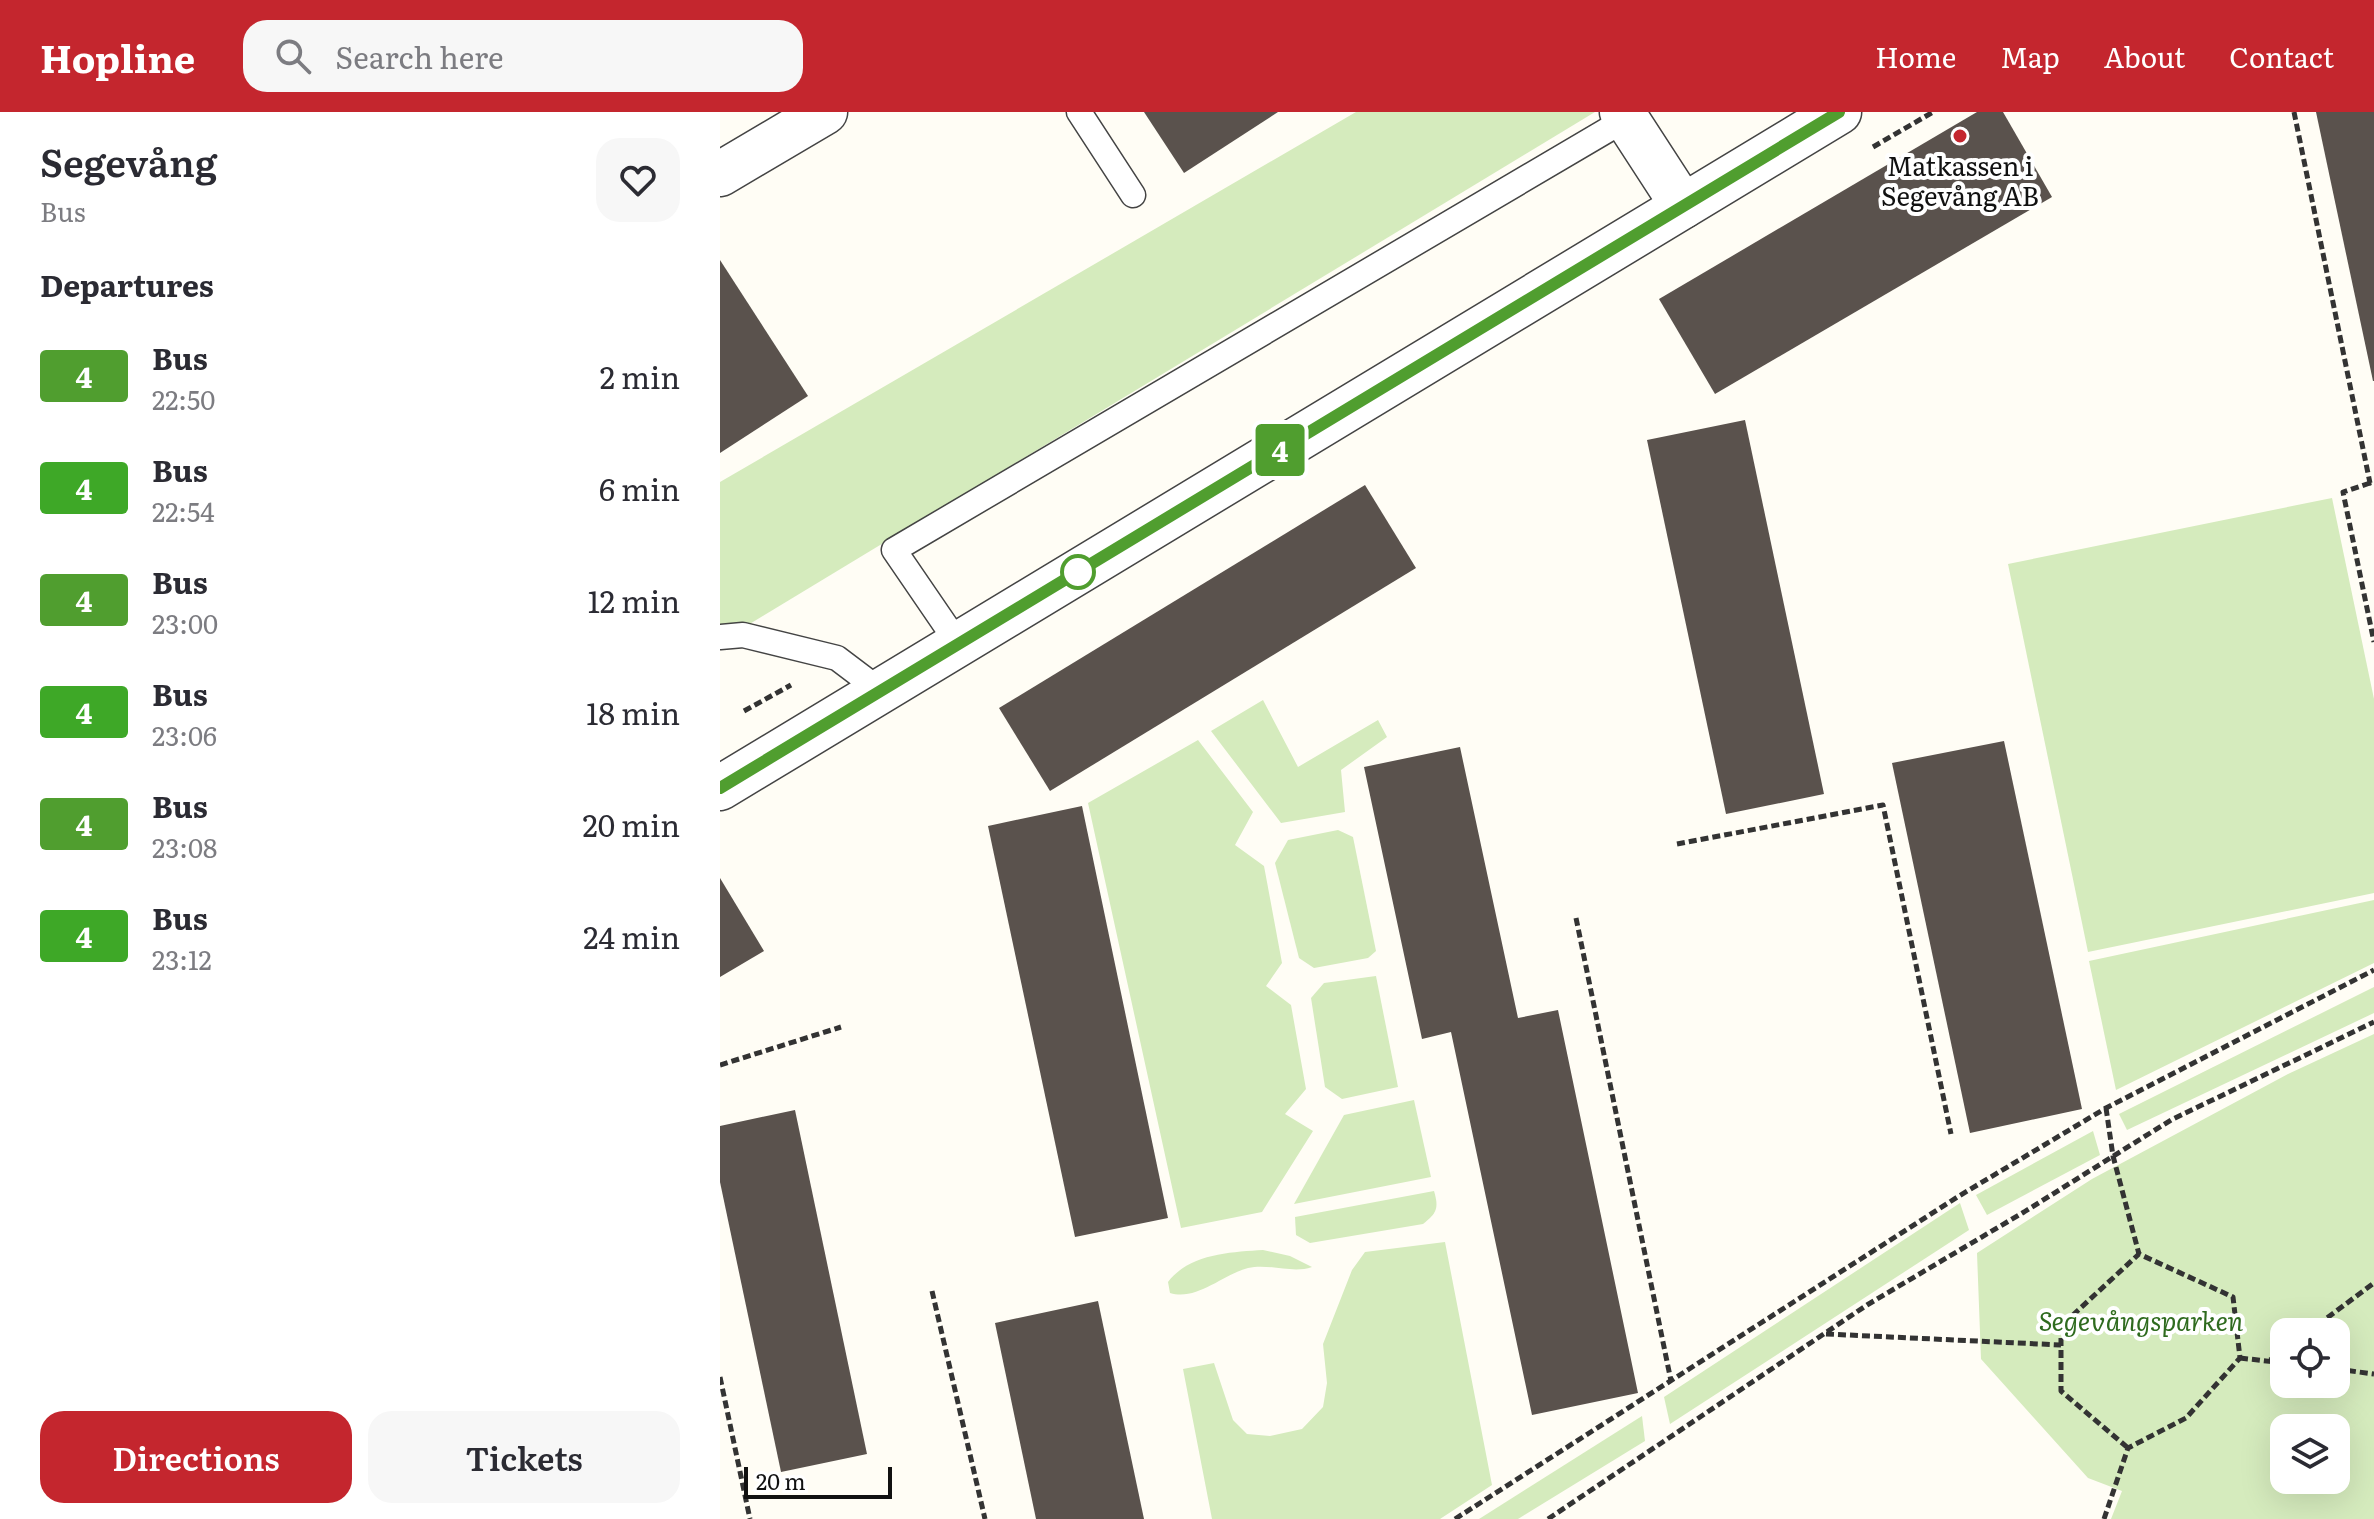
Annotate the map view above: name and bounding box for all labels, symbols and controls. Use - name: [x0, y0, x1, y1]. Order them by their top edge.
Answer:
- search box: [243, 20, 803, 92]
- text: Hopline: [40, 28, 195, 85]
- icon: search: [271, 34, 315, 78]
- text: Search here: [335, 34, 504, 78]
- text: Home: [1875, 35, 1956, 77]
- text: Map: [2000, 35, 2060, 77]
- text: About: [2104, 35, 2185, 77]
- text: Contact: [2229, 35, 2334, 77]
- marker: Matkassen i Segevång AB: [1951, 127, 1969, 145]
- text: Segevång: [40, 132, 217, 189]
- button: heart: [596, 138, 680, 222]
- place label: Matkassen i Segevång AB: [1881, 145, 2039, 214]
- text: Bus: [40, 191, 85, 230]
- text: Departures: [40, 262, 214, 306]
- text: Bus: [152, 335, 208, 379]
- text: 2 min: [600, 354, 680, 398]
- text: 4: [76, 355, 92, 397]
- text: 22:50: [152, 379, 215, 418]
- line badge: 4: [1254, 424, 1306, 476]
- text: 4: [1272, 429, 1288, 471]
- text: Bus: [152, 447, 208, 491]
- text: 6 min: [599, 466, 680, 510]
- text: 4: [76, 467, 92, 509]
- text: 22:54: [152, 491, 215, 530]
- unlabelled marker: [1061, 555, 1095, 589]
- text: Bus: [152, 559, 208, 603]
- text: 12 min: [588, 578, 680, 622]
- text: 4: [76, 579, 92, 621]
- text: 23:00: [152, 603, 218, 642]
- text: Bus: [152, 671, 208, 715]
- text: 18 min: [586, 690, 680, 734]
- text: 4: [76, 691, 92, 733]
- text: 23:06: [152, 715, 217, 754]
- text: Bus: [152, 783, 208, 827]
- text: 20 min: [583, 802, 680, 846]
- text: 4: [76, 803, 92, 845]
- text: 23:08: [152, 827, 217, 866]
- text: Bus: [152, 895, 208, 939]
- text: 24 min: [583, 914, 680, 958]
- text: 4: [76, 915, 92, 957]
- text: 23:12: [152, 939, 212, 978]
- park label: Segevångsparken: [2039, 1300, 2244, 1339]
- map controls: [2270, 1318, 2350, 1494]
- button: locate: [2270, 1318, 2350, 1398]
- button: Directions: [40, 1411, 352, 1503]
- button: Tickets: [368, 1411, 680, 1503]
- button: layers: [2270, 1414, 2350, 1494]
- scale bar: [744, 1463, 892, 1499]
- text: 20 m: [756, 1464, 806, 1497]

